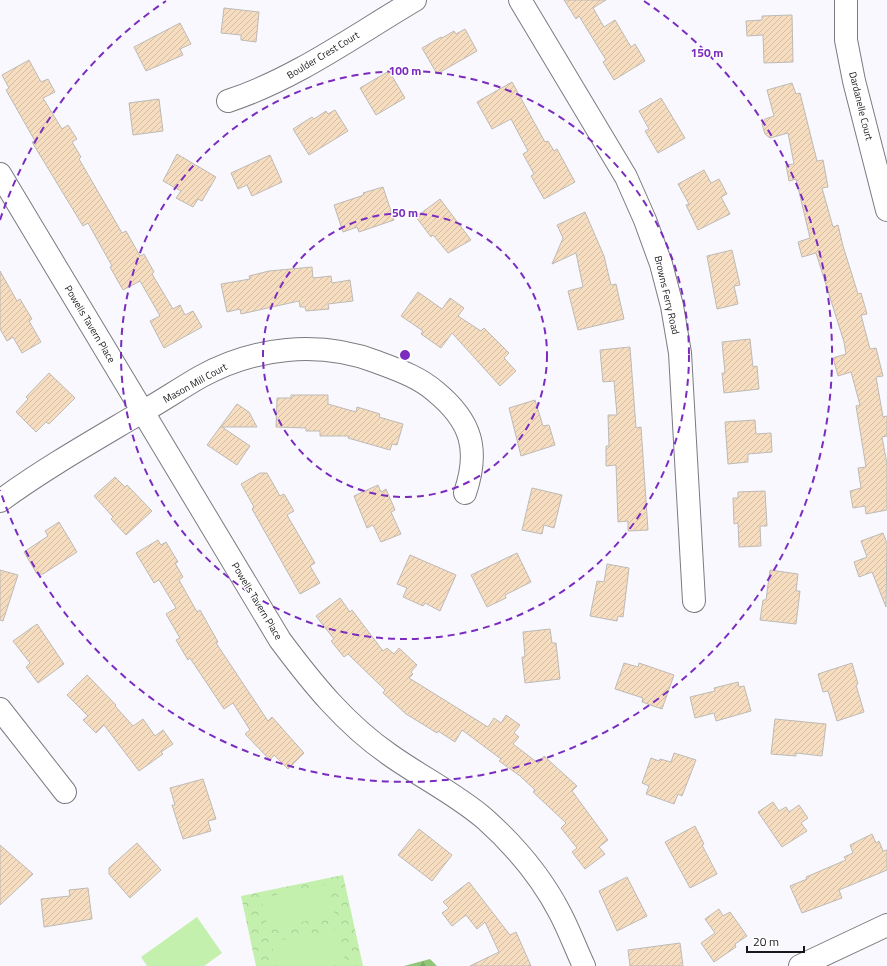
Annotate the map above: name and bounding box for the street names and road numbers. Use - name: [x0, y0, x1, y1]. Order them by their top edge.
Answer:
- street label: Boulder Crest Court: [284, 27, 362, 83]
- street label: Dardanelle Court: [845, 70, 877, 142]
- street label: Browns Ferry Road: [651, 254, 683, 336]
- street label: Powells Tavern Place: [61, 282, 119, 366]
- street label: Mason Mill Court: [160, 359, 230, 407]
- street label: Powells Tavern Place: [228, 559, 286, 643]

